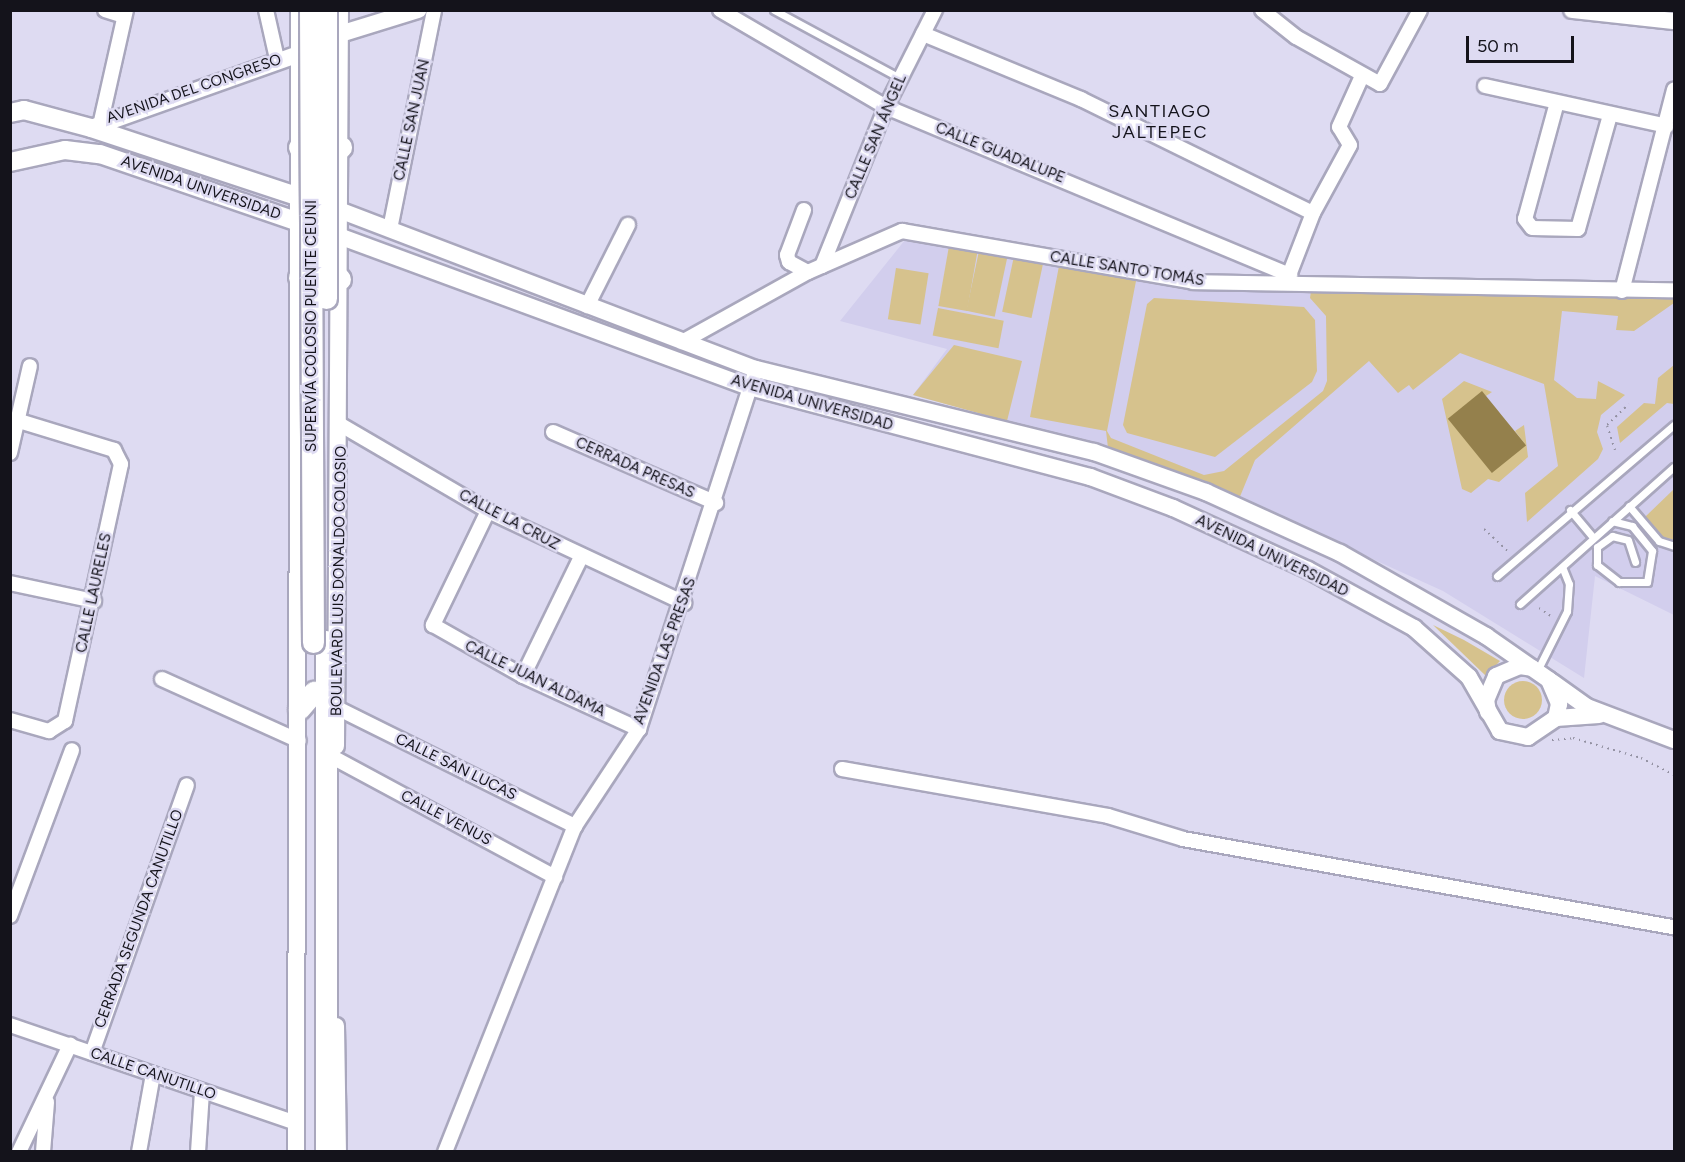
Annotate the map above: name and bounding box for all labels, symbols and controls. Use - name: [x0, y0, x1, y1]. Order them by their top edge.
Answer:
- scale bar: [1469, 24, 1577, 62]
- text: 50 m: [1477, 35, 1519, 57]
- street label: AVENIDA DEL CONGRESO: [104, 51, 284, 127]
- street label: CALLE SAN JUAN: [390, 58, 434, 182]
- street label: CALLE SAN ÁNGEL: [842, 72, 910, 202]
- district label: SANTIAGO JALTEPEC: [1108, 101, 1212, 144]
- street label: CALLE GUADALUPE: [933, 119, 1067, 187]
- street label: AVENIDA UNIVERSIDAD: [119, 152, 283, 224]
- street label: SUPERVÍA COLOSIO PUENTE CEUNI: [303, 200, 321, 452]
- street label: CALLE SANTO TOMÁS: [1049, 248, 1205, 290]
- street label: AVENIDA UNIVERSIDAD: [729, 371, 895, 435]
- street label: CERRADA PRESAS: [573, 434, 697, 502]
- street label: BOULEVARD LUIS DONALDO COLOSIO: [328, 446, 350, 716]
- street label: CALLE LA CRUZ: [456, 486, 562, 554]
- street label: AVENIDA UNIVERSIDAD: [1193, 511, 1351, 601]
- street label: CALLE LAURELES: [73, 532, 115, 654]
- street label: AVENIDA LAS PRESAS: [630, 575, 700, 727]
- street label: CALLE JUAN ALDAMA: [462, 637, 608, 721]
- street label: CALLE SAN LUCAS: [393, 730, 519, 804]
- street label: CALLE VENUS: [398, 787, 494, 849]
- street label: CERRADA SEGUNDA CANUTILLO: [91, 807, 187, 1031]
- street label: CALLE CANUTILLO: [88, 1044, 218, 1104]

